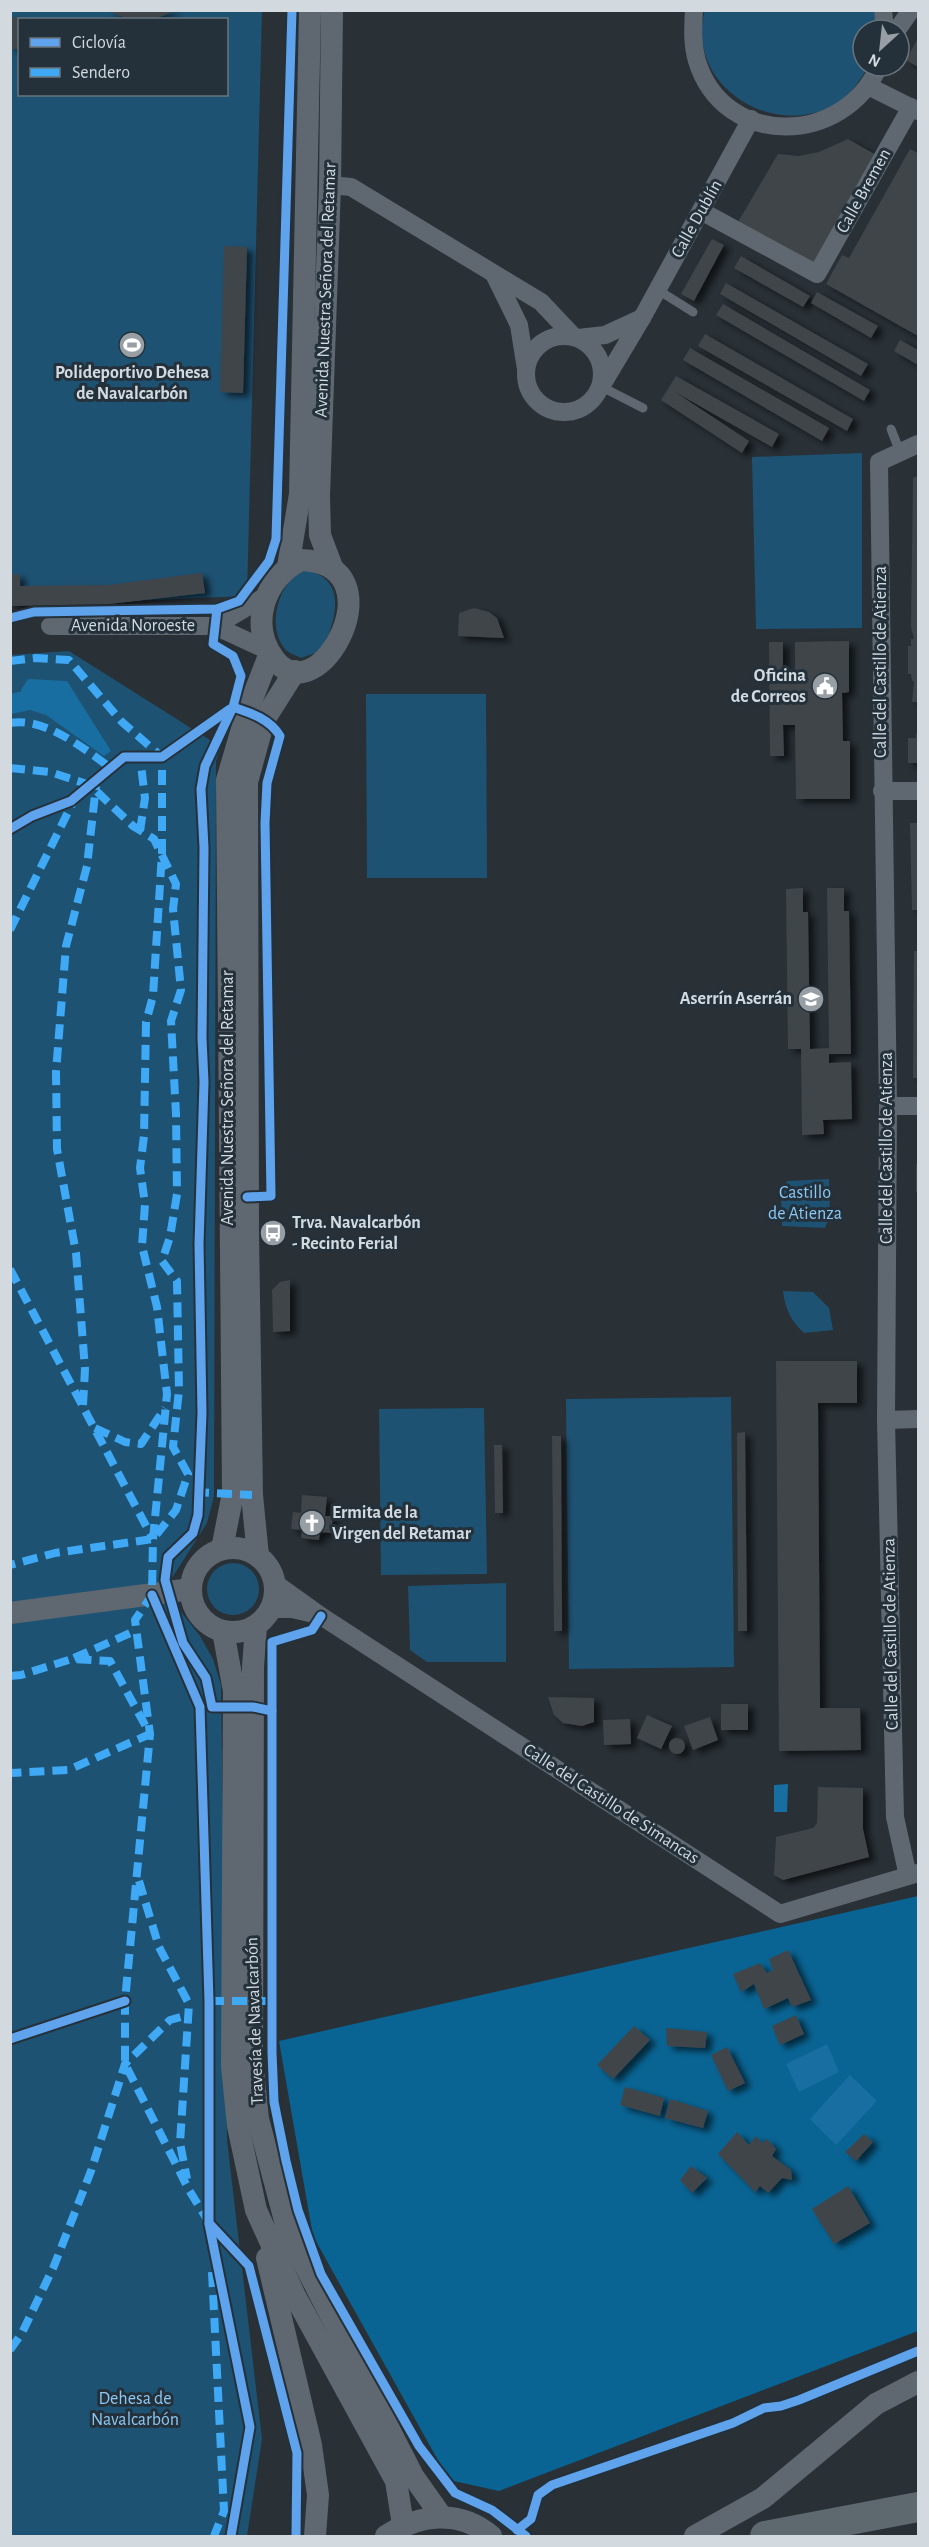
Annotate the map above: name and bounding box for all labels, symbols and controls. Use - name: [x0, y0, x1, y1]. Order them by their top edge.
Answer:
- legend: [18, 18, 228, 96]
- north arrow: [851, 18, 911, 78]
- text: Ciclovía: [72, 34, 126, 52]
- text: N: [866, 51, 883, 70]
- text: Sendero: [72, 64, 130, 82]
- street label: Calle Bremen: [833, 146, 895, 236]
- street label: Avenida Nuestra Señora del Retamar: [313, 162, 339, 418]
- street label: Calle Dublín: [668, 177, 726, 261]
- sports icon: Polideportivo Dehesa de Navalcarbón: [117, 330, 147, 360]
- place label: Polideportivo Dehesa de Navalcarbón: [55, 364, 209, 403]
- street label: Calle del Castillo de Atienza: [872, 566, 890, 758]
- street label: Avenida Noroeste: [71, 617, 195, 635]
- place label: Oficina de Correos: [731, 667, 806, 706]
- public building icon: Oficina de Correos: [810, 671, 840, 701]
- street label: Avenida Nuestra Señora del Retamar: [219, 970, 237, 1226]
- school or university icon: Aserrín Aserrán: [796, 984, 826, 1014]
- place label: Aserrín Aserrán: [680, 990, 792, 1008]
- street label: Calle del Castillo de Atienza: [878, 1052, 896, 1244]
- park label: Castillo de Atienza: [768, 1184, 842, 1223]
- place label: Trva. Navalcarbón - Recinto Ferial: [292, 1214, 421, 1253]
- bus stop icon: Trva. Navalcarbón - Recinto Ferial: [258, 1218, 288, 1248]
- place label: Ermita de la Virgen del Retamar: [332, 1504, 472, 1543]
- church icon: Ermita de la Virgen del Retamar: [297, 1508, 327, 1538]
- street label: Calle del Castillo de Atienza: [880, 1538, 902, 1730]
- street label: Calle del Castillo de Simancas: [520, 1741, 702, 1867]
- street label: Travesía de Navalcarbón: [243, 1937, 267, 2105]
- park label: Dehesa de Navalcarbón: [91, 2390, 179, 2429]

